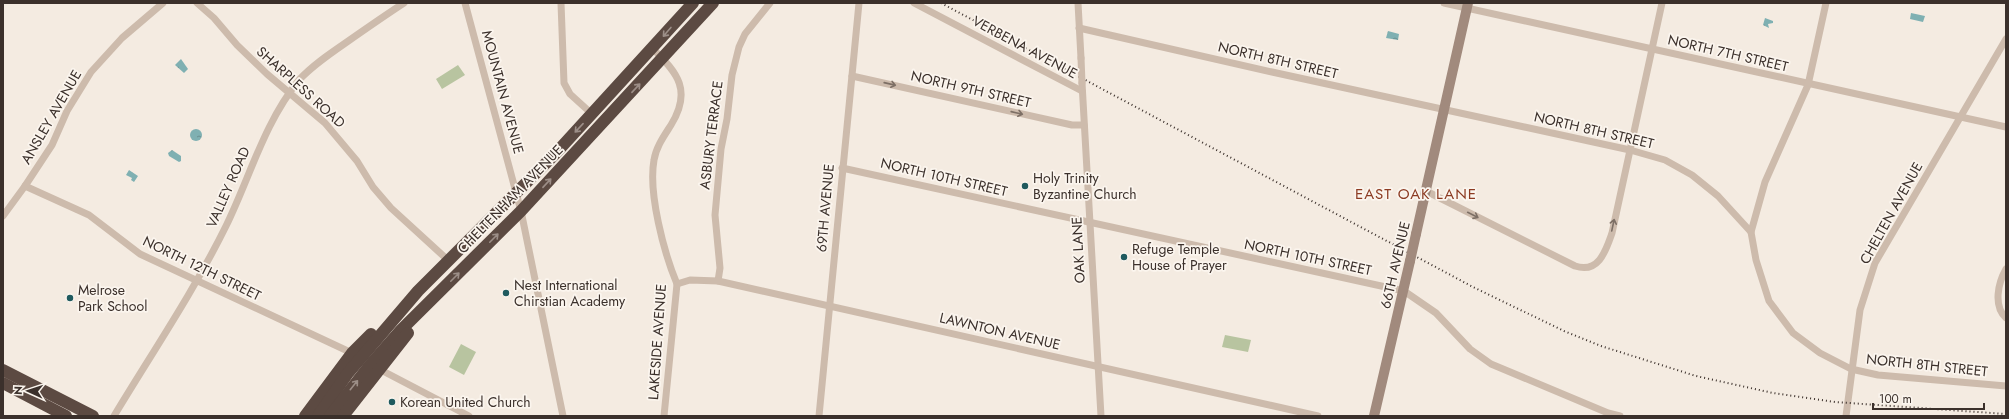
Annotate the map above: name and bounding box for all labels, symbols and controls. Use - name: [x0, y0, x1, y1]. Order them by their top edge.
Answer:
- street label: VERBENA AVENUE: [969, 11, 1081, 83]
- one-way arrow: [663, 27, 672, 38]
- street label: MOUNTAIN AVENUE: [477, 28, 529, 156]
- street label: NORTH 7TH STREET: [1666, 29, 1791, 77]
- street label: NORTH 8TH STREET: [1216, 36, 1340, 84]
- street label: SHARPLESS ROAD: [252, 42, 350, 132]
- street label: NORTH 9TH STREET: [909, 65, 1034, 113]
- street label: ANSLEY AVENUE: [16, 66, 86, 168]
- street label: ASBURY TERRACE: [694, 79, 728, 191]
- one-way arrow: [883, 81, 896, 89]
- one-way arrow: [631, 83, 641, 93]
- street label: NORTH 8TH STREET: [1532, 106, 1656, 154]
- one-way arrow: [1010, 109, 1023, 117]
- one-way arrow: [574, 123, 584, 133]
- street label: CHELTENHAM AVENUE: [453, 140, 567, 258]
- street label: VALLEY ROAD: [201, 143, 255, 231]
- street label: NORTH 10TH STREET: [879, 153, 1010, 201]
- street label: CHELTEN AVENUE: [1855, 158, 1927, 268]
- street label: 69TH AVENUE: [811, 163, 839, 253]
- place label: Holy Trinity Byzantine Church: [1033, 168, 1137, 204]
- one-way arrow: [543, 178, 552, 188]
- marker: Holy Trinity Byzantine Church: [1020, 181, 1030, 191]
- district label: EAST OAK LANE: [1355, 183, 1477, 205]
- one-way arrow: [1467, 212, 1479, 219]
- street label: OAK LANE: [1066, 216, 1090, 284]
- street label: 66TH AVENUE: [1375, 219, 1415, 311]
- one-way arrow: [1610, 219, 1618, 232]
- street label: NORTH 12TH STREET: [139, 231, 265, 306]
- one-way arrow: [488, 234, 498, 244]
- street label: NORTH 10TH STREET: [1242, 234, 1374, 280]
- place label: Refuge Temple House of Prayer: [1132, 239, 1227, 275]
- marker: Refuge Temple House of Prayer: [1119, 252, 1129, 262]
- one-way arrow: [450, 272, 460, 282]
- place label: Nest International Chirstian Academy: [514, 275, 626, 311]
- place label: Melrose Park School: [78, 280, 147, 316]
- street label: LAKESIDE AVENUE: [643, 283, 671, 401]
- marker: Nest International Chirstian Academy: [501, 288, 511, 298]
- marker: Melrose Park School: [65, 293, 75, 303]
- street label: LAWNTON AVENUE: [938, 307, 1062, 355]
- street label: NORTH 8TH STREET: [1865, 349, 1989, 381]
- north arrow: [8, 371, 48, 411]
- one-way arrow: [349, 379, 358, 390]
- scale bar: [1873, 385, 1984, 411]
- text: N: [10, 386, 26, 395]
- text: 100 m: [1879, 390, 1912, 408]
- place label: Korean United Church: [400, 392, 531, 412]
- marker: Korean United Church: [387, 397, 397, 407]

